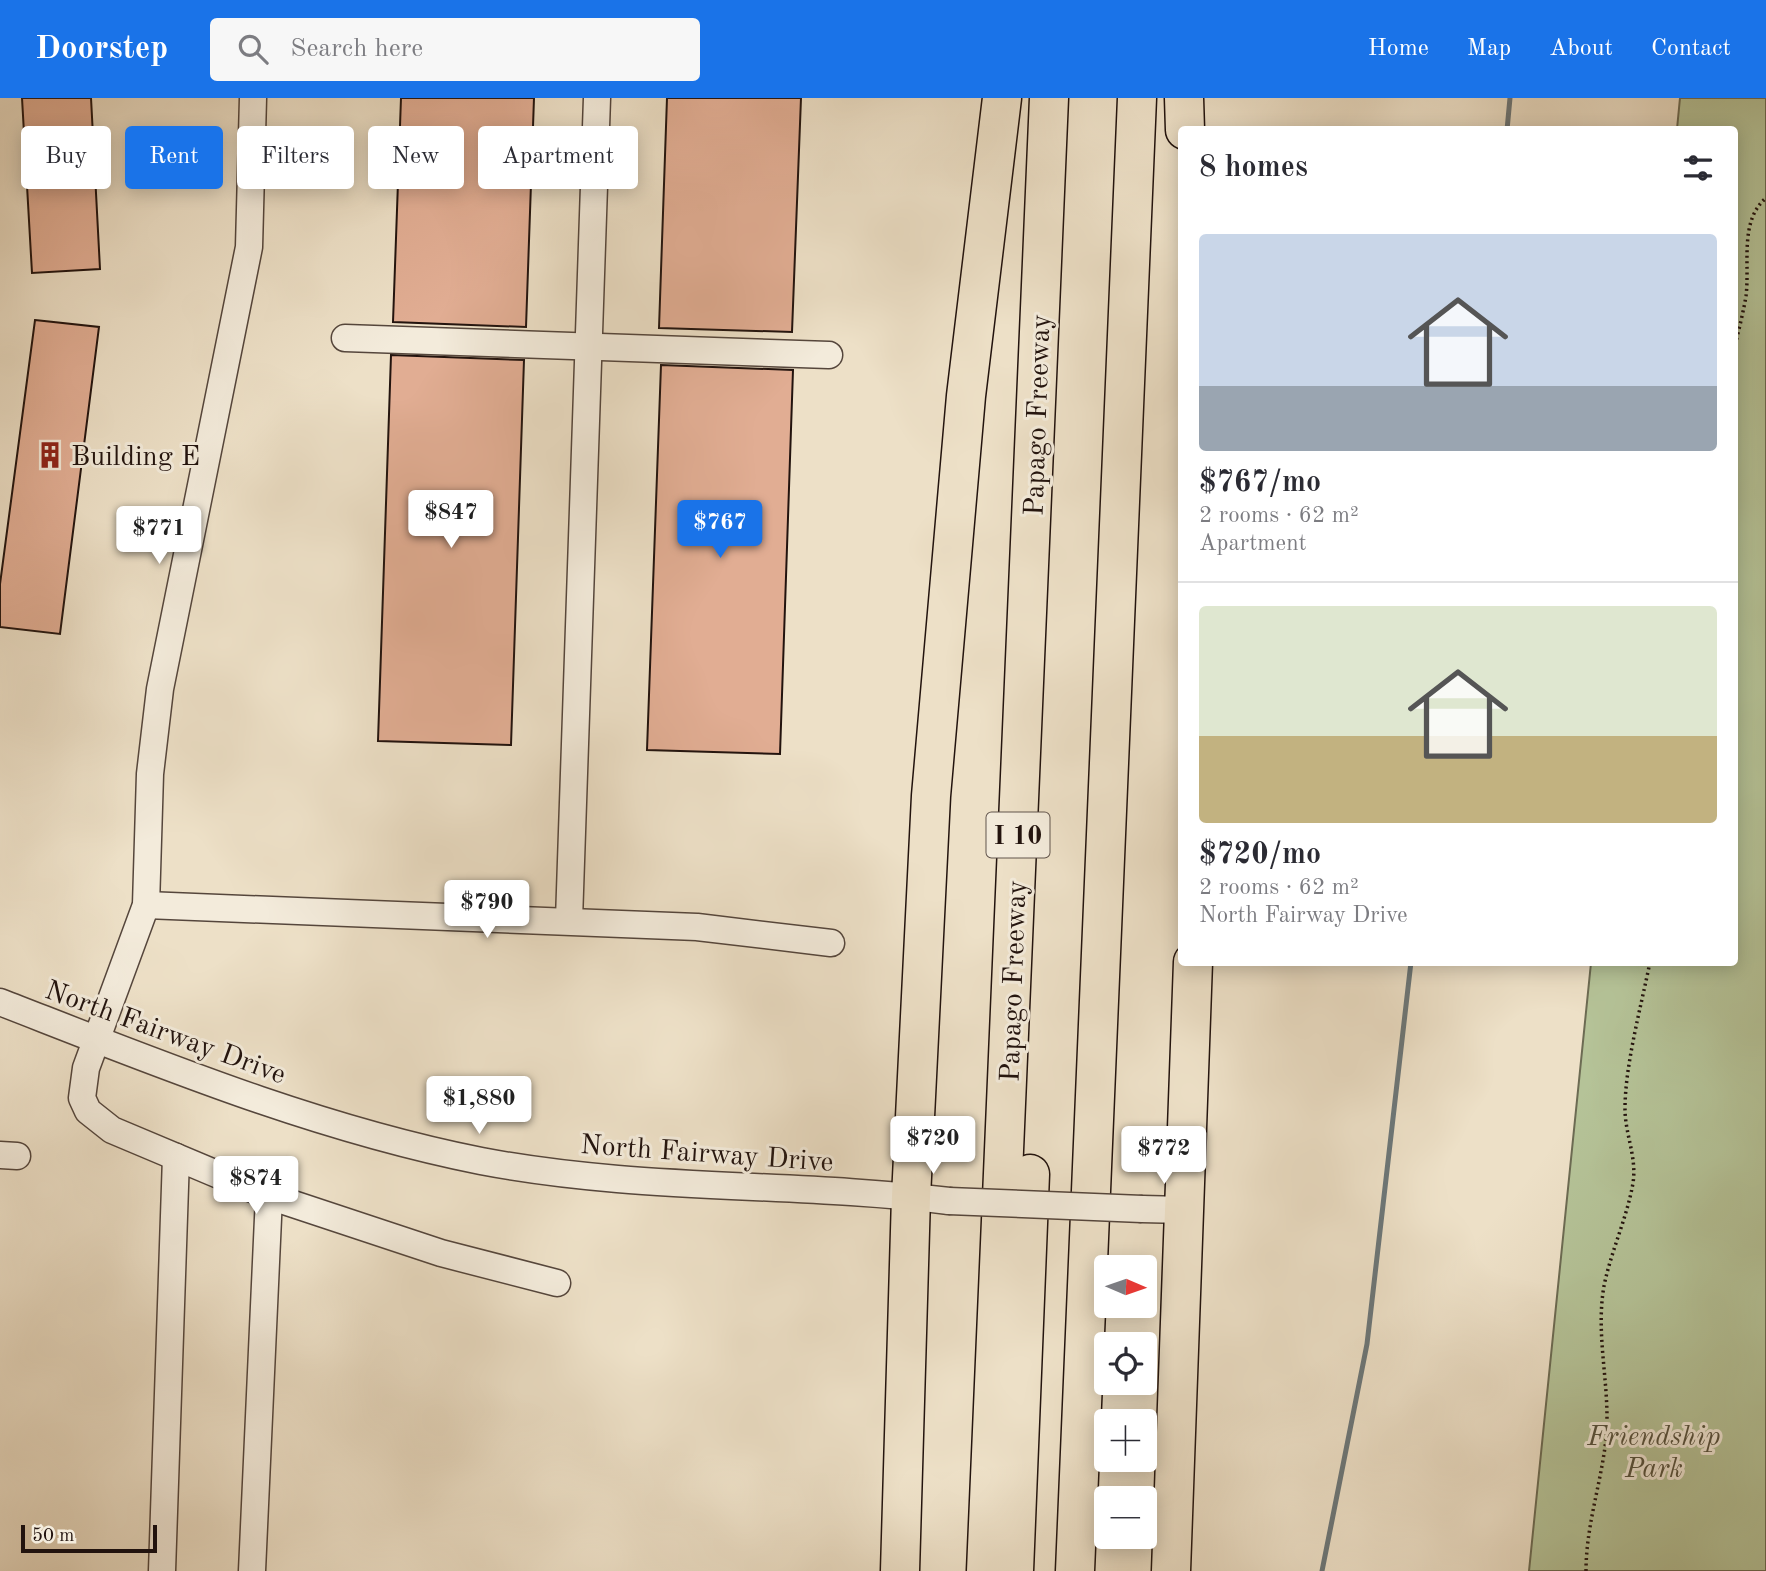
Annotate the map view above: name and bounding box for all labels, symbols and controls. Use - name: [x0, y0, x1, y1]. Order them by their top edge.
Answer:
- search box: [210, 18, 700, 81]
- icon: search: [234, 30, 272, 68]
- text: Doorstep: [35, 33, 168, 66]
- text: Search here: [290, 36, 423, 62]
- text: Home: [1368, 37, 1429, 61]
- text: Map: [1467, 37, 1511, 61]
- text: About: [1549, 37, 1613, 61]
- text: Contact: [1651, 37, 1731, 61]
- chip: Buy: [21, 126, 111, 189]
- chip: Rent: [125, 126, 223, 189]
- chip: Filters: [237, 126, 354, 189]
- chip: New: [368, 126, 464, 189]
- chip: Apartment: [478, 126, 638, 189]
- icon: filters: [1679, 149, 1717, 187]
- text: 8 homes: [1199, 153, 1308, 183]
- icon: home: [1395, 279, 1521, 405]
- street label: Papago Freeway: [1021, 314, 1057, 517]
- building icon: Building E: [35, 440, 65, 470]
- place label: Building E: [71, 444, 200, 472]
- text: $767/mo: [1199, 468, 1321, 498]
- pin: $847: [410, 490, 492, 550]
- pin: $767: [679, 500, 761, 560]
- text: $847: [424, 501, 478, 524]
- text: 2 rooms · 62 m²: [1199, 504, 1359, 527]
- pin: $771: [118, 506, 200, 566]
- text: $767: [693, 511, 747, 534]
- text: $771: [132, 517, 186, 540]
- text: Apartment: [1199, 532, 1307, 555]
- icon: home: [1395, 651, 1521, 777]
- road number: I 10: [986, 813, 1050, 858]
- text: $720/mo: [1199, 840, 1321, 870]
- text: 2 rooms · 62 m²: [1199, 876, 1359, 899]
- pin: $790: [446, 880, 528, 940]
- street label: Papago Freeway: [997, 880, 1033, 1083]
- text: $790: [460, 891, 514, 914]
- text: North Fairway Drive: [1199, 904, 1408, 927]
- street label: North Fairway Drive: [41, 977, 289, 1090]
- pin: $1,880: [422, 1076, 536, 1136]
- text: $1,880: [442, 1087, 516, 1110]
- pin: $720: [892, 1116, 974, 1176]
- pin: $772: [1123, 1126, 1205, 1186]
- text: $720: [906, 1127, 960, 1150]
- street label: North Fairway Drive: [579, 1132, 834, 1178]
- text: $772: [1137, 1137, 1191, 1160]
- pin: $874: [215, 1156, 297, 1216]
- text: $874: [229, 1167, 283, 1190]
- north arrow: [1094, 1255, 1157, 1318]
- map controls: [1094, 1255, 1157, 1549]
- button: locate: [1094, 1332, 1157, 1395]
- button: +: [1094, 1409, 1157, 1472]
- park label: Friendship Park: [1586, 1424, 1721, 1484]
- button: −: [1094, 1486, 1157, 1549]
- scale bar: [21, 1522, 158, 1554]
- text: 50 m: [32, 1527, 74, 1546]

